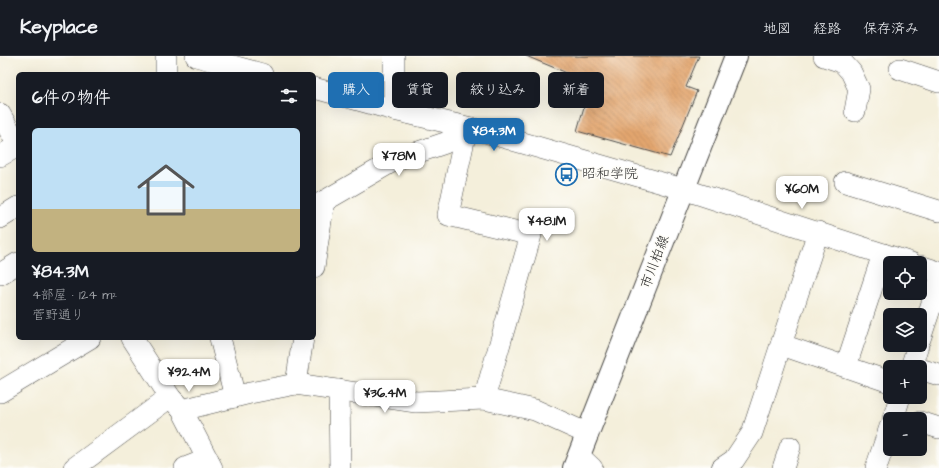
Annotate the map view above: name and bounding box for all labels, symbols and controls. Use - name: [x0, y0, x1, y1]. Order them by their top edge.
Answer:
- text: Keyplace: [20, 14, 98, 41]
- text: 地図: [763, 19, 791, 39]
- text: 経路: [813, 19, 841, 39]
- text: 保存済み: [863, 19, 919, 39]
- chip: 購入: [328, 72, 384, 108]
- chip: 賃貸: [392, 72, 448, 108]
- chip: 絞り込み: [456, 72, 540, 108]
- chip: 新着: [548, 72, 604, 108]
- icon: filters: [278, 85, 300, 107]
- text: 6件の物件: [32, 86, 111, 110]
- pin: ¥84.3M: [461, 118, 527, 152]
- text: ¥84.3M: [472, 122, 516, 140]
- pin: ¥78M: [375, 143, 423, 177]
- text: ¥78M: [382, 147, 416, 165]
- icon: home: [130, 154, 202, 226]
- bus stop icon: 昭和学院: [553, 161, 579, 187]
- place label: 昭和学院: [582, 164, 638, 184]
- pin: ¥60M: [778, 176, 826, 210]
- text: ¥60M: [785, 180, 819, 198]
- pin: ¥48.1M: [514, 208, 580, 242]
- text: ¥48.1M: [528, 212, 566, 230]
- street label: 市川柏線: [636, 232, 674, 292]
- map controls: [883, 256, 927, 456]
- button: locate: [883, 256, 927, 300]
- text: ¥84.3M: [32, 260, 89, 284]
- text: 4部屋 · 124 m²: [32, 286, 117, 304]
- text: 菅野通り: [32, 306, 84, 324]
- button: layers: [883, 308, 927, 352]
- pin: ¥92.4M: [156, 359, 222, 393]
- button: +: [883, 360, 927, 404]
- text: ¥92.4M: [167, 363, 211, 381]
- pin: ¥36.4M: [352, 380, 418, 414]
- text: ¥36.4M: [363, 384, 407, 402]
- button: −: [883, 412, 927, 456]

